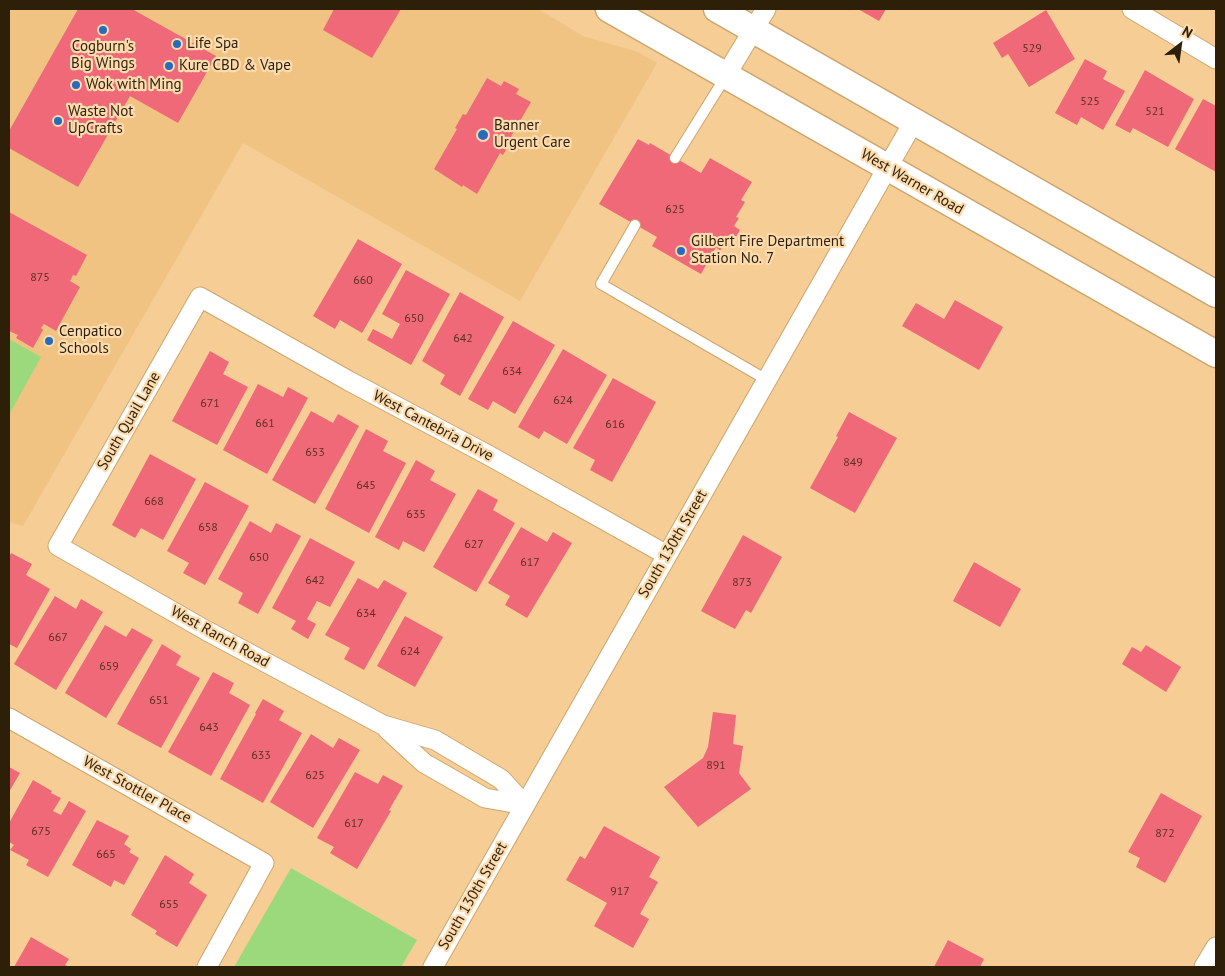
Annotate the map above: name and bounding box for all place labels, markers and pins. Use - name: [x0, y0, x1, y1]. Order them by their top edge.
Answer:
- marker: Cogburn's Big Wings: [97, 24, 109, 36]
- place label: Life Spa: [187, 35, 239, 53]
- place label: Cogburn's Big Wings: [71, 38, 135, 73]
- marker: Life Spa: [171, 38, 183, 50]
- place label: Kure CBD & Vape: [179, 57, 291, 75]
- marker: Kure CBD & Vape: [163, 60, 175, 72]
- place label: Wok with Ming: [86, 76, 182, 94]
- marker: Wok with Ming: [70, 79, 82, 91]
- place label: Waste Not UpCrafts: [68, 103, 133, 138]
- marker: Waste Not UpCrafts: [52, 115, 64, 127]
- place label: Banner Urgent Care: [494, 117, 570, 152]
- marker: Banner Urgent Care: [476, 128, 490, 142]
- place label: Gilbert Fire Department Station No. 7: [691, 233, 844, 268]
- marker: Gilbert Fire Department Station No. 7: [675, 245, 687, 257]
- place label: Cenpatico Schools: [59, 323, 122, 358]
- marker: Cenpatico Schools: [43, 335, 55, 347]

